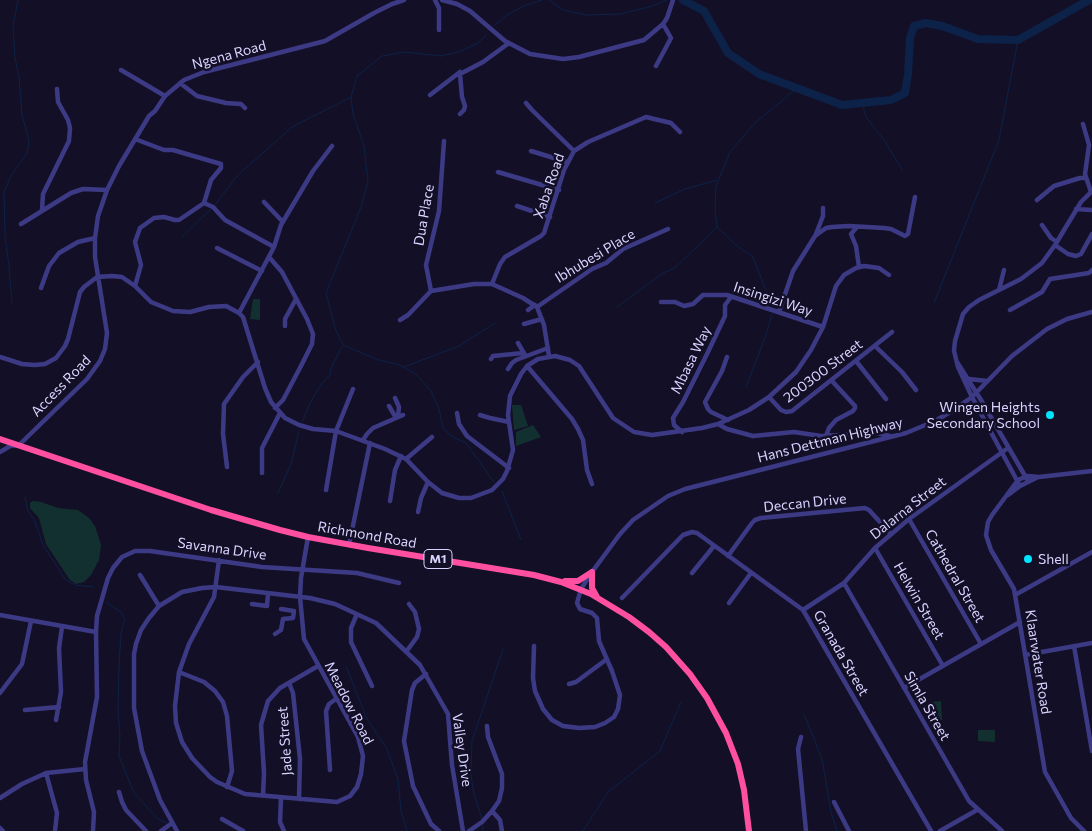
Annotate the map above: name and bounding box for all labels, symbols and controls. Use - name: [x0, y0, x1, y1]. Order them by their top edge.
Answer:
- street label: Ngena Road: [190, 37, 268, 73]
- street label: Xaba Road: [530, 151, 568, 221]
- street label: Dua Place: [410, 183, 438, 247]
- street label: Ibhubesi Place: [552, 226, 638, 286]
- street label: Insingizi Way: [731, 278, 815, 320]
- street label: Mbasa Way: [667, 323, 715, 397]
- street label: 200300 Street: [780, 336, 866, 406]
- street label: Access Road: [28, 352, 94, 420]
- place label: Wingen Heights Secondary School: [927, 399, 1040, 432]
- marker: Wingen Heights Secondary School: [1044, 409, 1056, 421]
- street label: Hans Dettman Highway: [756, 414, 904, 466]
- street label: Dalarna Street: [867, 473, 949, 543]
- street label: Deccan Drive: [763, 490, 847, 516]
- street label: Richmond Road: [316, 518, 418, 552]
- street label: Cathedral Street: [922, 526, 988, 626]
- street label: Savanna Drive: [176, 534, 268, 564]
- road number: M1: [424, 550, 452, 568]
- place label: Shell: [1038, 551, 1069, 567]
- marker: Shell: [1022, 553, 1034, 565]
- street label: Helwin Street: [890, 559, 948, 643]
- street label: Granada Street: [810, 607, 872, 699]
- street label: Klaarwater Road: [1021, 609, 1055, 715]
- street label: Meadow Road: [321, 659, 377, 747]
- street label: Simla Street: [900, 668, 954, 744]
- street label: Jade Street: [274, 706, 296, 776]
- street label: Valley Drive: [449, 712, 475, 788]

